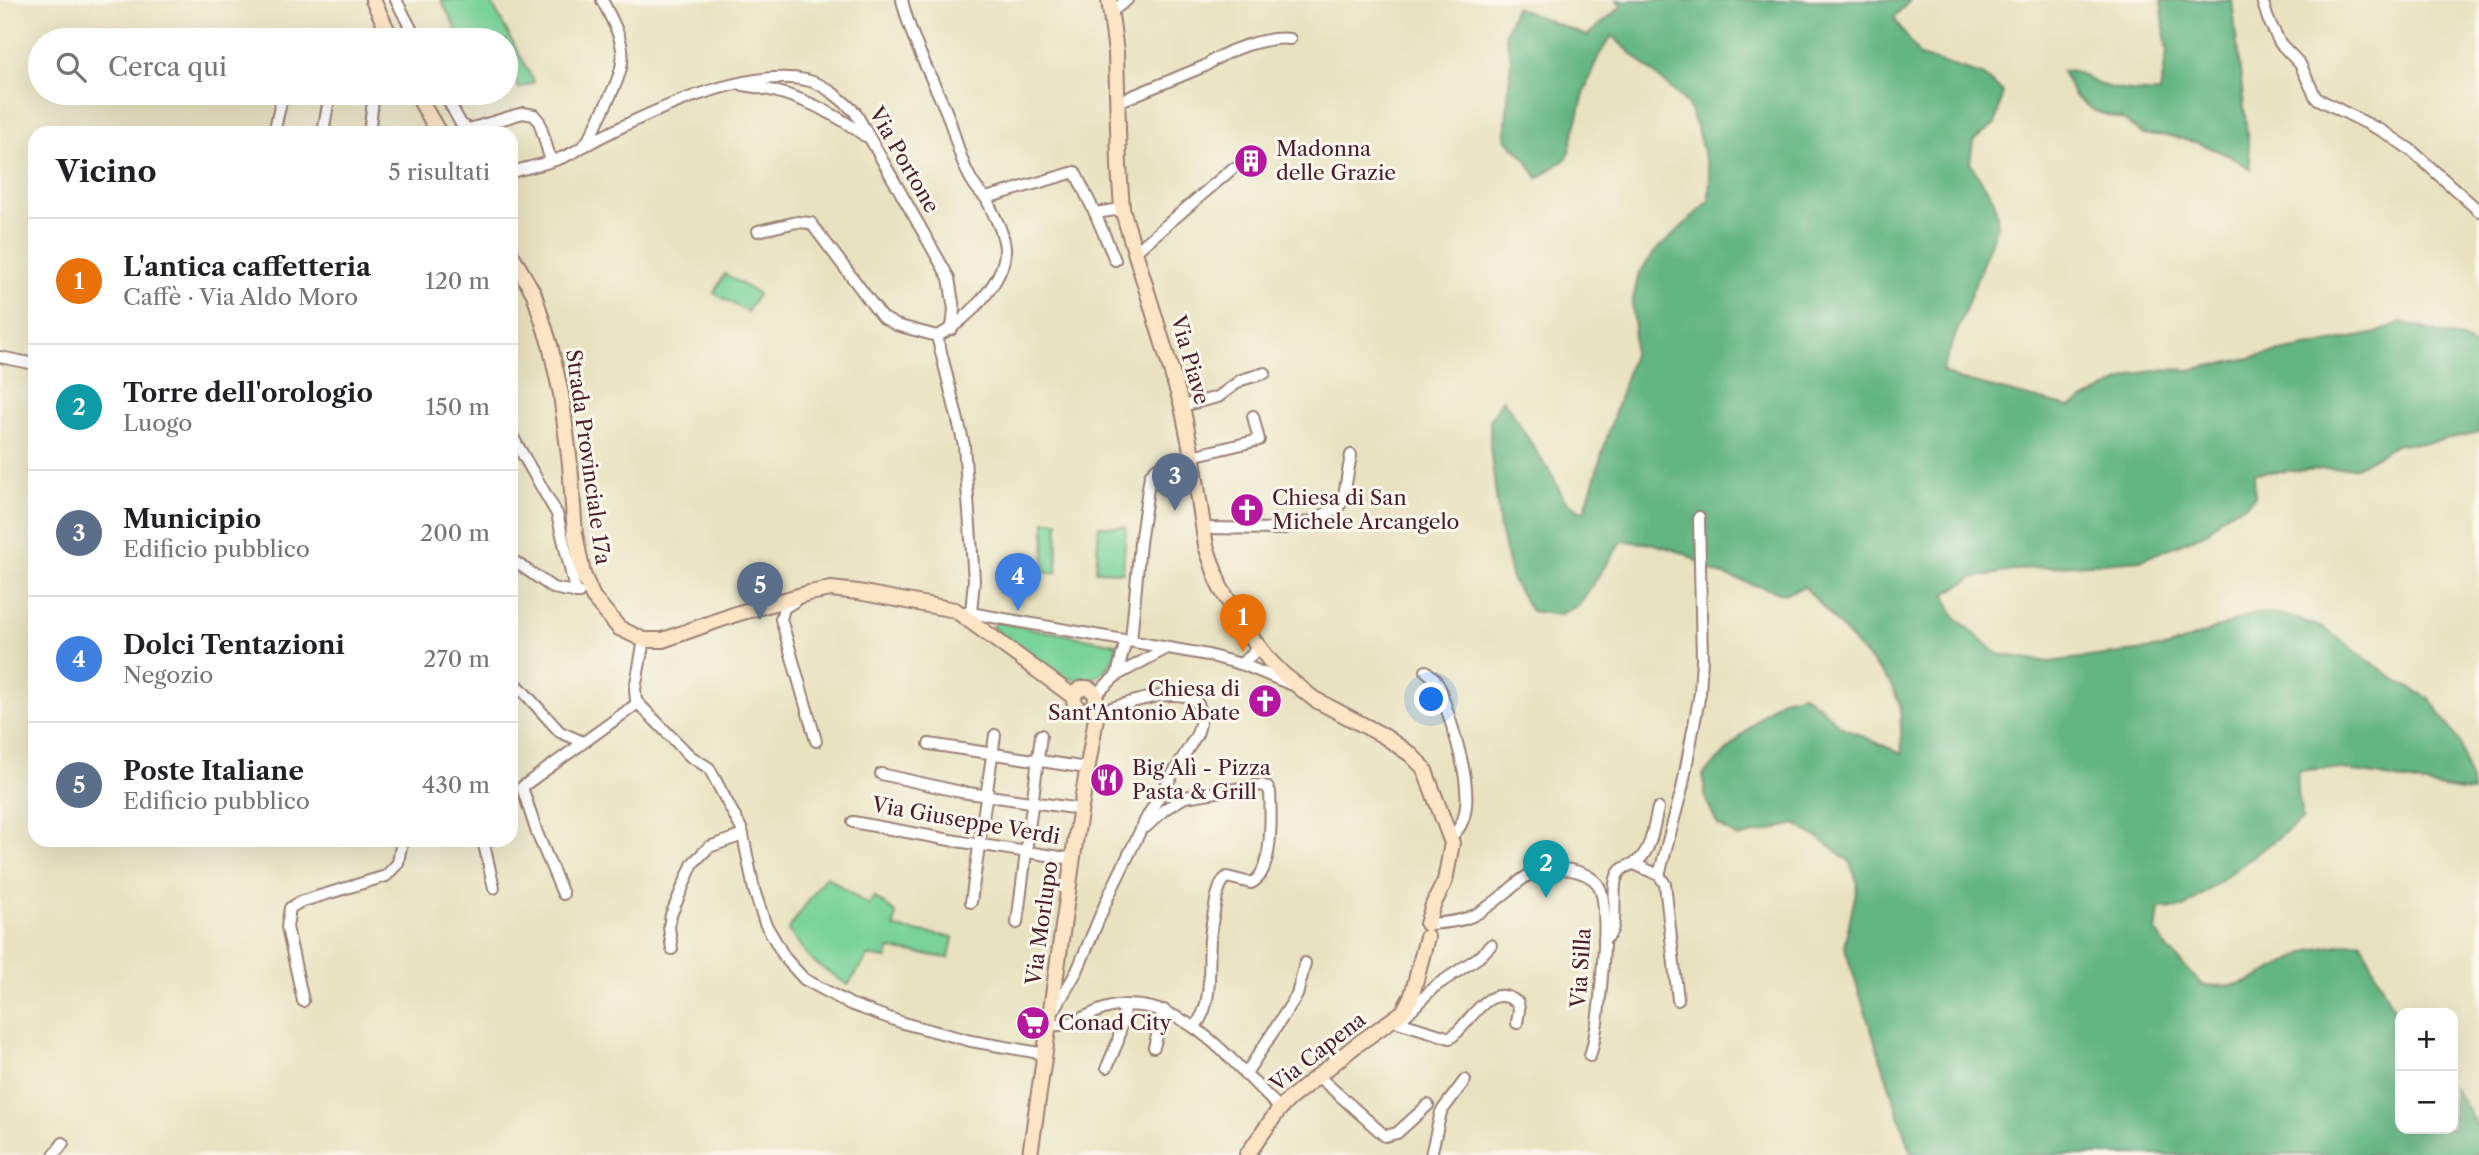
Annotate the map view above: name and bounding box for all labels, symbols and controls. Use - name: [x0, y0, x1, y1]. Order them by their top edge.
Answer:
- search box: [28, 28, 518, 105]
- icon: search: [52, 48, 90, 86]
- text: Cerca qui: [108, 51, 227, 83]
- street label: Via Portone: [864, 101, 945, 217]
- place label: Madonna delle Grazie: [1276, 136, 1396, 185]
- building icon: Madonna delle Grazie: [1232, 142, 1270, 180]
- text: Vicino: [56, 153, 156, 190]
- text: 5 risultati: [388, 158, 490, 186]
- text: L'antica caffetteria: [123, 251, 371, 283]
- text: 1: [74, 267, 84, 295]
- text: 120 m: [425, 267, 490, 295]
- text: Caffè · Via Aldo Moro: [123, 283, 358, 311]
- street label: Via Piave: [1166, 312, 1215, 407]
- street label: Strada Provinciale 17a: [561, 348, 616, 567]
- text: Torre dell'orologio: [123, 377, 373, 409]
- text: 2: [72, 393, 86, 421]
- text: 150 m: [426, 393, 490, 421]
- text: Luogo: [123, 409, 192, 437]
- pin: 3: [1152, 453, 1198, 511]
- place label: Chiesa di San Michele Arcangelo: [1272, 485, 1460, 534]
- church icon: Chiesa di San Michele Arcangelo: [1228, 491, 1266, 529]
- text: Municipio: [123, 503, 261, 535]
- text: 3: [73, 519, 86, 547]
- text: 200 m: [420, 519, 490, 547]
- text: Edificio pubblico: [123, 535, 310, 563]
- pin: 4: [995, 553, 1041, 611]
- pin: 5: [737, 562, 783, 620]
- pin: 1: [1220, 594, 1266, 652]
- text: Dolci Tentazioni: [123, 629, 345, 661]
- text: 4: [72, 645, 86, 673]
- text: 270 m: [423, 645, 490, 673]
- text: Negozio: [123, 661, 213, 689]
- place label: Chiesa di Sant'Antonio Abate: [1048, 676, 1240, 725]
- church icon: Chiesa di Sant'Antonio Abate: [1246, 682, 1284, 720]
- your location: [1414, 682, 1448, 716]
- text: Poste Italiane: [123, 755, 304, 787]
- place label: Big Alì - Pizza Pasta & Grill: [1132, 755, 1272, 804]
- restaurant icon: Big Alì - Pizza Pasta & Grill: [1088, 761, 1126, 799]
- text: 5: [73, 771, 85, 799]
- text: 430 m: [422, 771, 490, 799]
- text: Edificio pubblico: [123, 787, 310, 815]
- street label: Via Giuseppe Verdi: [869, 791, 1062, 849]
- pin: 2: [1523, 840, 1569, 898]
- street label: Via Morlupo: [1020, 859, 1063, 988]
- street label: Via Silla: [1565, 926, 1596, 1010]
- supermarket icon: Conad City: [1014, 1004, 1052, 1042]
- street label: Via Capena: [1264, 1006, 1371, 1097]
- map controls: [2395, 1008, 2458, 1134]
- button: +: [2395, 1008, 2458, 1071]
- place label: Conad City: [1058, 1010, 1172, 1035]
- button: −: [2395, 1071, 2458, 1134]

